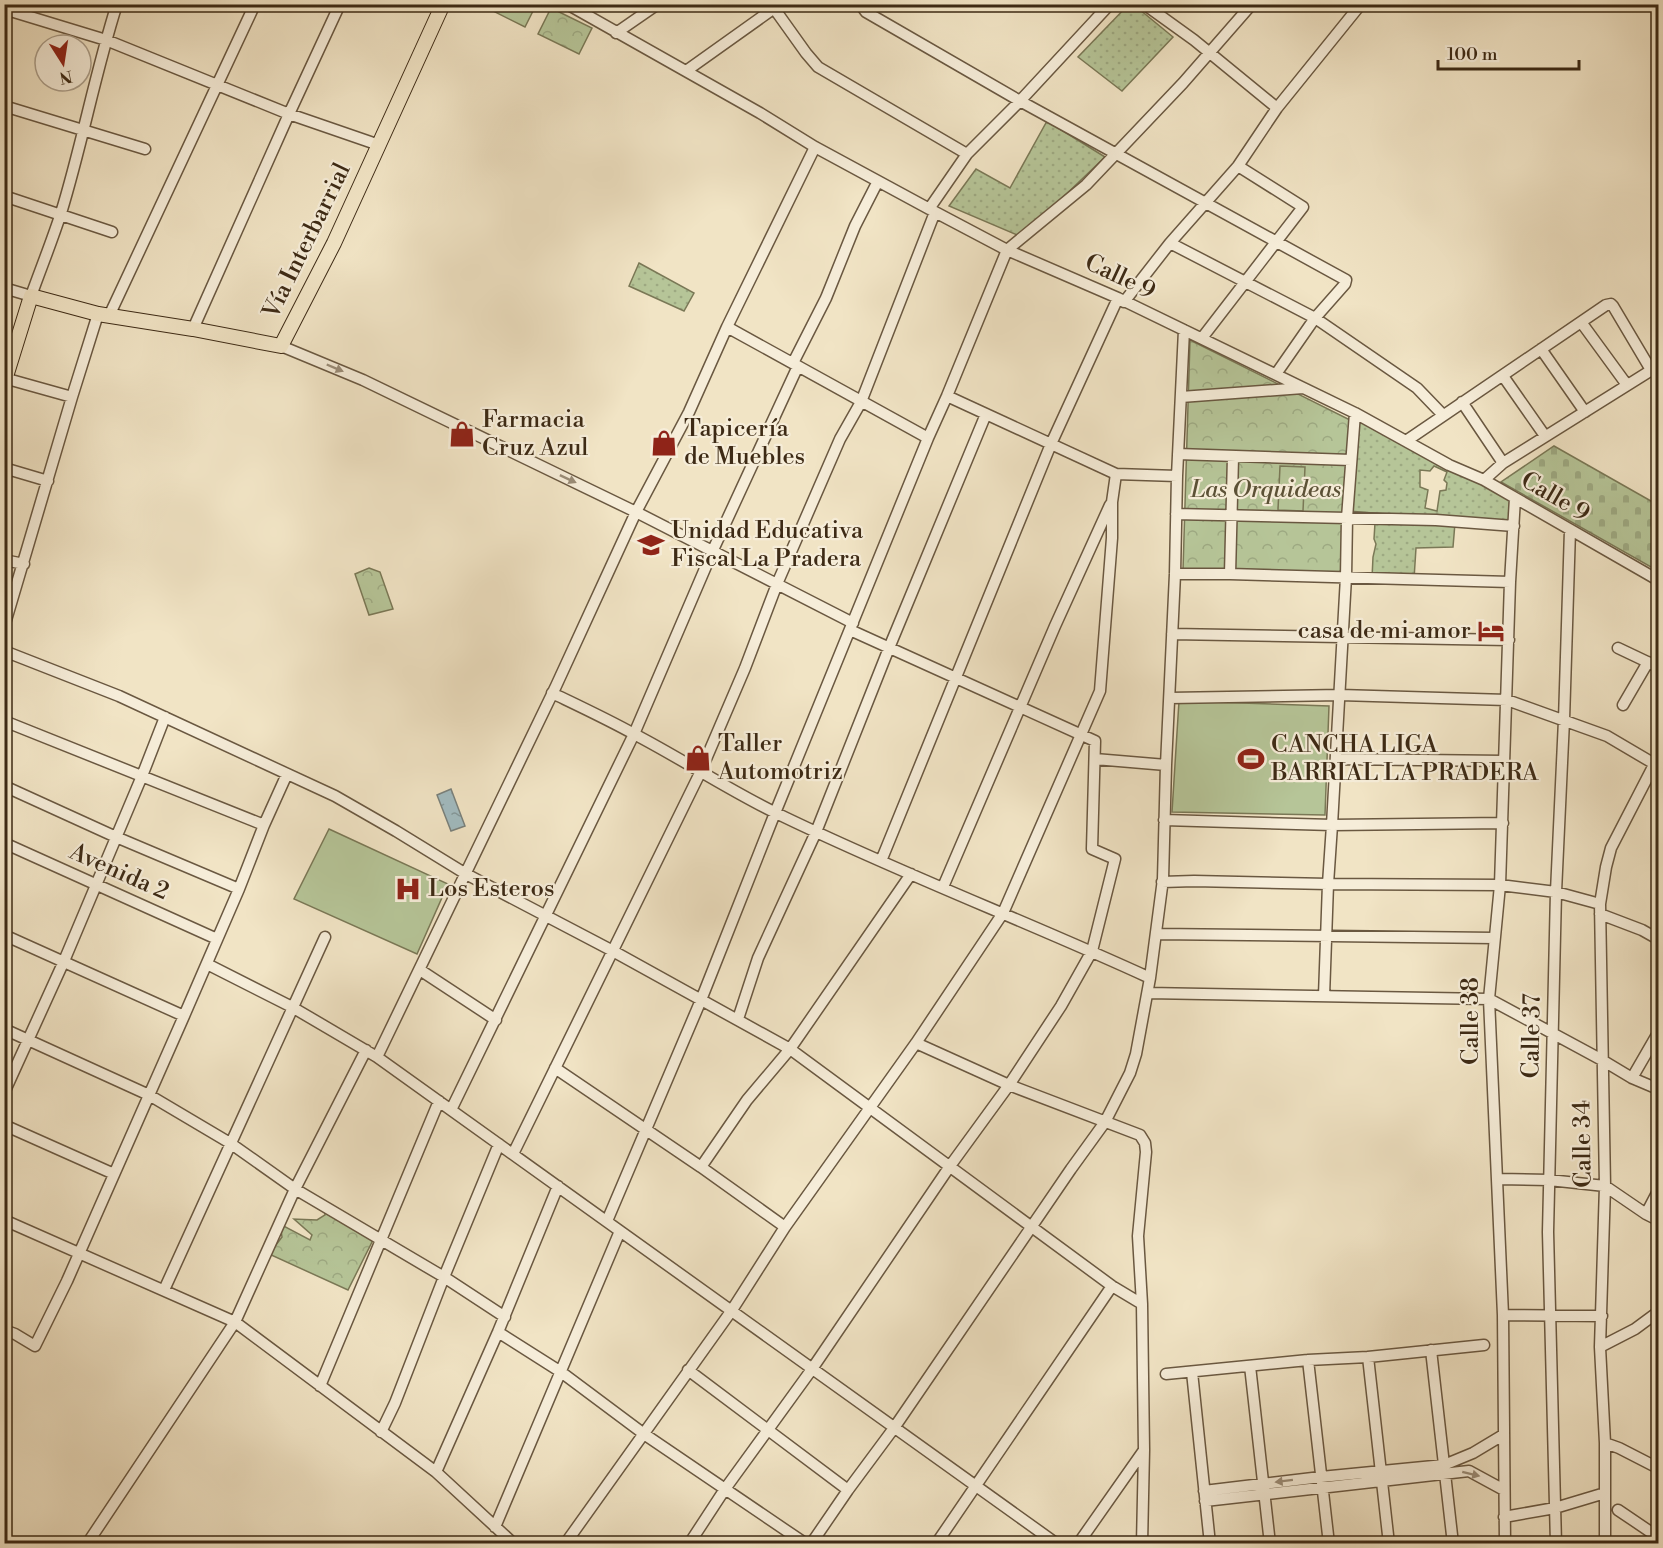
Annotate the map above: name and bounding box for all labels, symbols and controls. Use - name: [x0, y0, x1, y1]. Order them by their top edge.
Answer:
- north arrow: [33, 33, 93, 93]
- scale bar: [1438, 33, 1579, 71]
- text: 100 m: [1447, 43, 1498, 66]
- text: N: [57, 66, 74, 88]
- street label: Vía Interbarrial: [256, 158, 358, 325]
- street label: Calle 9: [1080, 248, 1160, 306]
- one-way arrow: [326, 364, 344, 373]
- place label: Farmacia Cruz Azul: [482, 405, 588, 463]
- place label: Tapicería de Muebles: [684, 414, 805, 472]
- shop icon: Farmacia Cruz Azul: [447, 419, 477, 449]
- shop icon: Tapicería de Muebles: [649, 428, 679, 458]
- street label: Calle 9: [1515, 465, 1595, 529]
- one-way arrow: [559, 475, 576, 484]
- park label: Las Orquideas: [1190, 475, 1341, 505]
- place label: Unidad Educativa Fiscal La Pradera: [671, 516, 864, 574]
- school or university icon: Unidad Educativa Fiscal La Pradera: [636, 530, 666, 560]
- place label: casa de mi amor: [1298, 616, 1471, 646]
- hotel icon: casa de mi amor: [1476, 616, 1506, 646]
- place label: Taller Automotriz: [717, 729, 843, 787]
- place label: CANCHA LIGA BARRIAL LA PRADERA: [1270, 730, 1539, 788]
- shop icon: Taller Automotriz: [683, 743, 713, 773]
- sports icon: CANCHA LIGA BARRIAL LA PRADERA: [1236, 744, 1266, 774]
- street label: Avenida 2: [64, 836, 173, 907]
- hospital icon: Los Esteros: [393, 874, 423, 904]
- place label: Los Esteros: [428, 874, 555, 904]
- street label: Calle 38: [1456, 977, 1486, 1065]
- street label: Calle 37: [1516, 993, 1548, 1079]
- street label: Calle 34: [1567, 1100, 1599, 1188]
- one-way arrow: [1462, 1470, 1481, 1479]
- one-way arrow: [1275, 1476, 1294, 1486]

